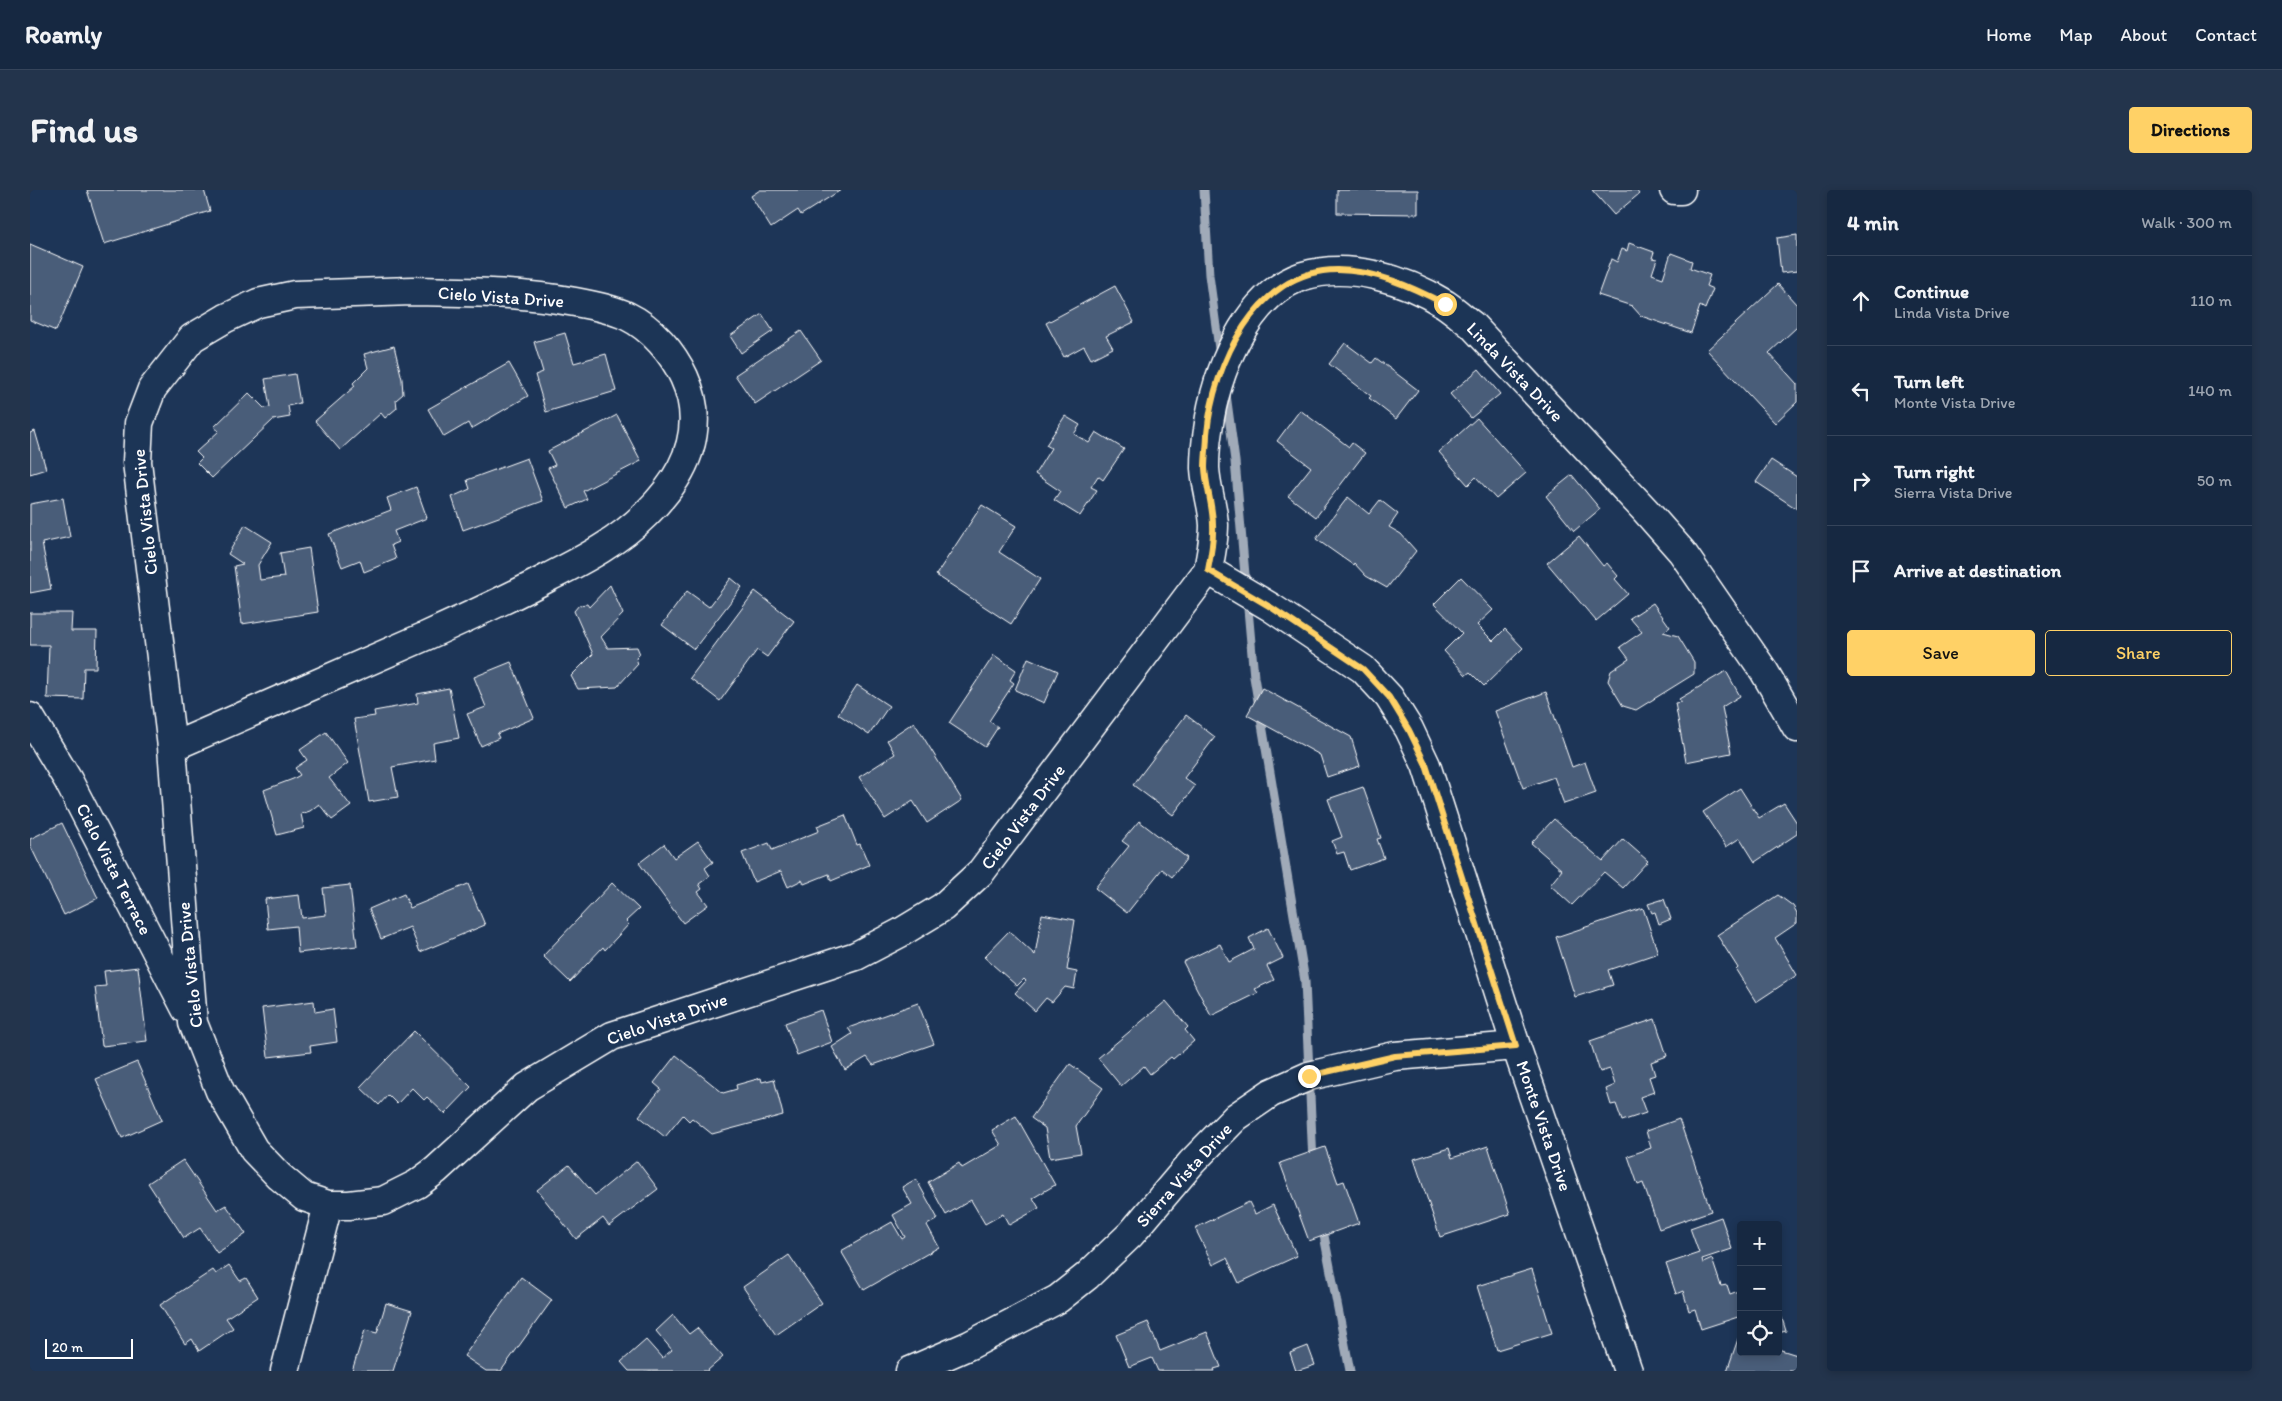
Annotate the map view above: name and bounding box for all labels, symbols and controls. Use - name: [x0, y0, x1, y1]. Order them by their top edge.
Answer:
- text: Roamly: [25, 20, 102, 49]
- text: Home: [1986, 24, 2032, 46]
- text: Map: [2060, 24, 2093, 46]
- text: About: [2121, 24, 2167, 46]
- text: Contact: [2195, 24, 2257, 46]
- button: Directions: [2129, 107, 2252, 153]
- text: Find us: [30, 109, 138, 151]
- text: 4 min: [1847, 210, 1899, 235]
- text: Walk · 300 m: [2141, 213, 2232, 232]
- text: Continue: [1894, 280, 1969, 303]
- street label: Cielo Vista Drive: [437, 282, 565, 312]
- icon: ahead: [1847, 287, 1875, 315]
- text: 110 m: [2190, 291, 2232, 310]
- route start: [1434, 293, 1457, 316]
- text: Linda Vista Drive: [1894, 303, 2010, 322]
- street label: Linda Vista Drive: [1462, 318, 1568, 426]
- text: Turn left: [1894, 370, 1964, 393]
- icon: left: [1847, 377, 1875, 405]
- text: 140 m: [2188, 381, 2232, 400]
- text: Monte Vista Drive: [1894, 393, 2015, 412]
- street label: Cielo Vista Drive: [127, 448, 163, 576]
- text: Turn right: [1894, 460, 1975, 483]
- icon: right: [1847, 467, 1875, 495]
- text: 50 m: [2197, 471, 2232, 490]
- text: Sierra Vista Drive: [1894, 483, 2012, 502]
- icon: arrive: [1847, 557, 1875, 585]
- text: Arrive at destination: [1894, 559, 2061, 582]
- button: Save: [1847, 630, 2035, 676]
- button: Share: [2045, 630, 2232, 676]
- street label: Cielo Vista Drive: [976, 760, 1070, 874]
- street label: Cielo Vista Terrace: [71, 799, 157, 939]
- street label: Cielo Vista Drive: [172, 901, 208, 1029]
- street label: Cielo Vista Drive: [604, 988, 730, 1050]
- street label: Monte Vista Drive: [1511, 1058, 1577, 1194]
- route end: [1298, 1065, 1321, 1088]
- street label: Sierra Vista Drive: [1131, 1118, 1237, 1232]
- map controls: [1737, 1221, 1782, 1356]
- button: +: [1737, 1221, 1782, 1266]
- button: −: [1737, 1266, 1782, 1311]
- button: locate: [1737, 1311, 1782, 1356]
- scale bar: [45, 1336, 132, 1359]
- text: 20 m: [52, 1339, 83, 1356]

